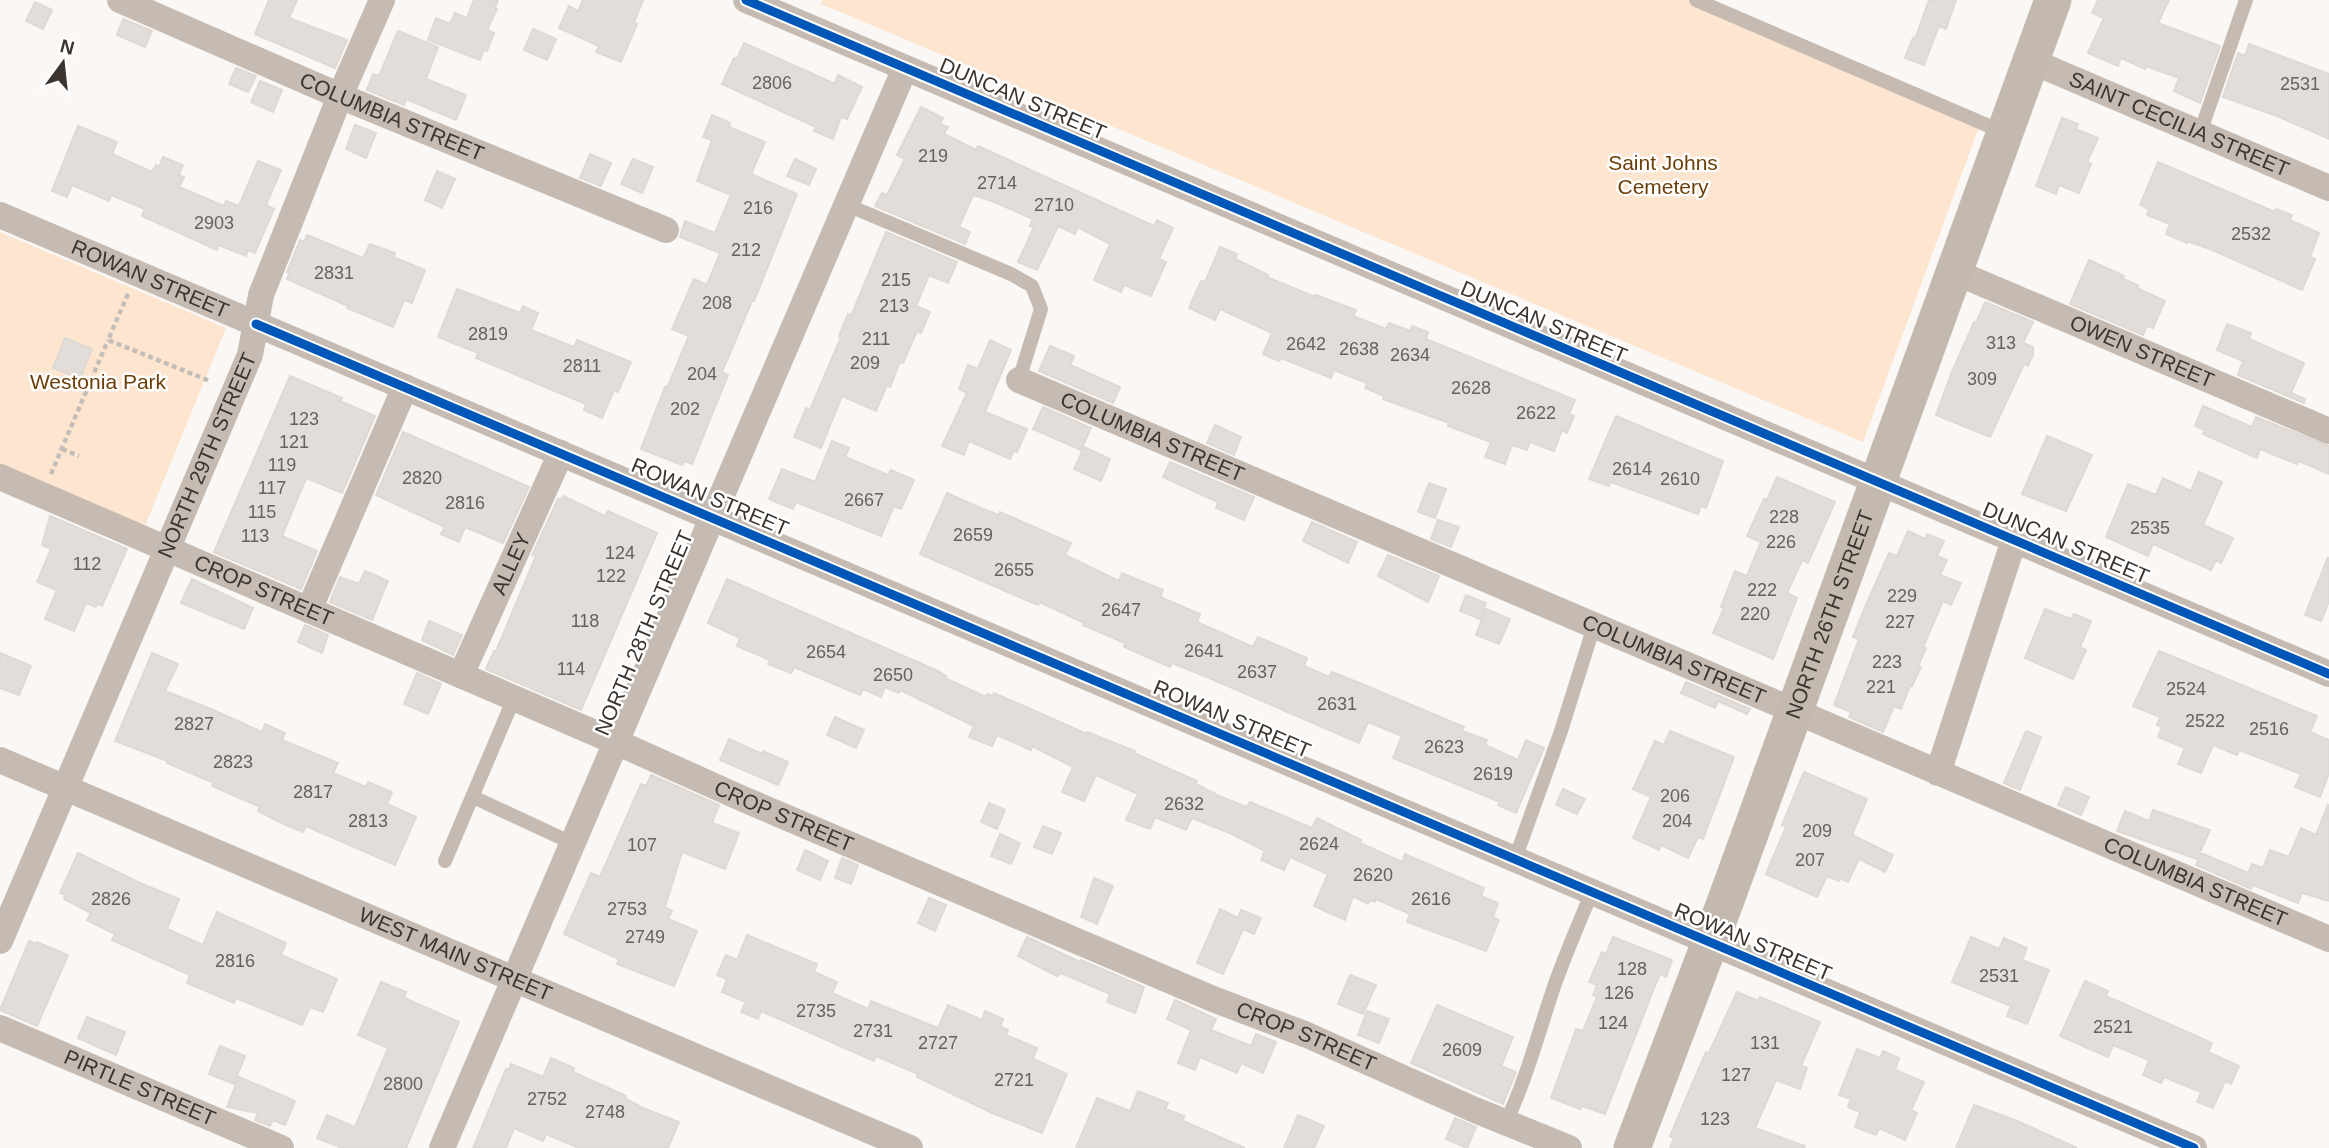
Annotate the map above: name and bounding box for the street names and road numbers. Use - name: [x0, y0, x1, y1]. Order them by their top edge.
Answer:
- street label: DUNCAN STREET: [937, 53, 1110, 144]
- street label: SAINT CECILIA STREET: [2066, 67, 2293, 181]
- street label: COLUMBIA STREET: [296, 68, 488, 165]
- street label: ROWAN STREET: [68, 235, 232, 322]
- street label: DUNCAN STREET: [1458, 276, 1631, 367]
- street label: OWEN STREET: [2067, 310, 2218, 392]
- street label: NORTH 29TH STREET: [153, 349, 261, 561]
- street label: COLUMBIA STREET: [1057, 387, 1248, 486]
- street label: ROWAN STREET: [628, 453, 792, 540]
- street label: DUNCAN STREET: [1980, 497, 2153, 588]
- street label: NORTH 26TH STREET: [1781, 507, 1878, 722]
- street label: NORTH 28TH STREET: [590, 527, 697, 739]
- street label: ALLEY: [487, 529, 535, 598]
- street label: CROP STREET: [191, 550, 337, 630]
- street label: COLUMBIA STREET: [1579, 610, 1769, 708]
- street label: ROWAN STREET: [1150, 675, 1314, 762]
- street label: CROP STREET: [711, 776, 857, 856]
- street label: COLUMBIA STREET: [2100, 832, 2291, 931]
- street label: ROWAN STREET: [1671, 898, 1835, 985]
- street label: WEST MAIN STREET: [356, 902, 556, 1005]
- street label: CROP STREET: [1233, 997, 1380, 1075]
- street label: PIRTLE STREET: [61, 1045, 219, 1130]

